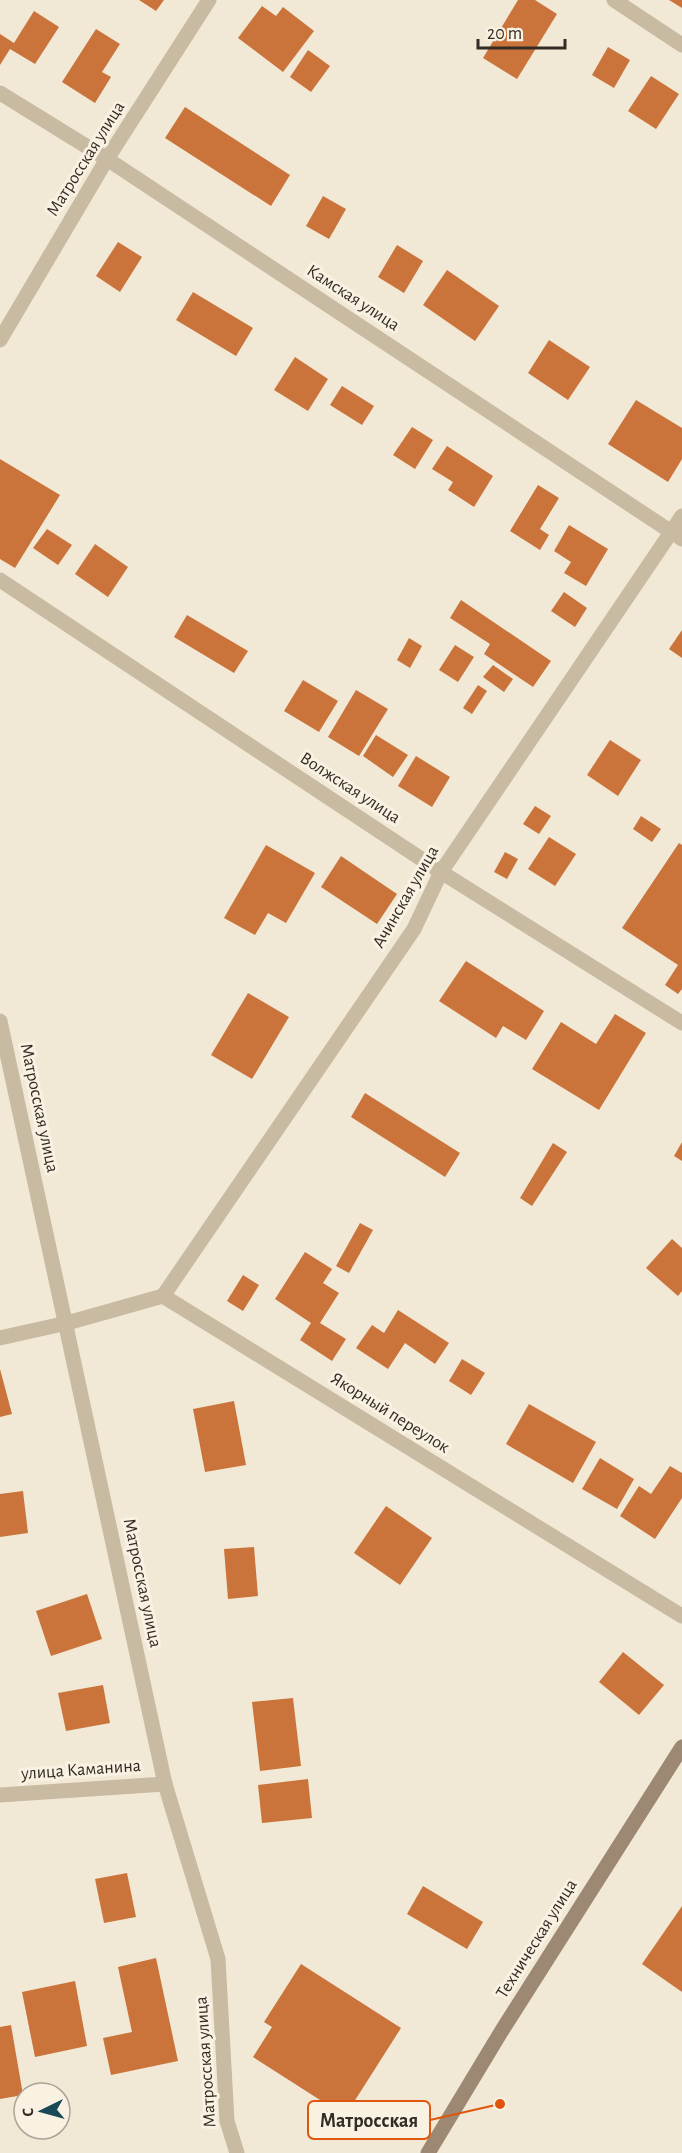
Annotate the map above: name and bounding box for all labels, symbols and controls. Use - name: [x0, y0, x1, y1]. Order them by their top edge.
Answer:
- scale bar: [478, 12, 565, 50]
- text: 20 m: [487, 25, 522, 43]
- street label: Матросская улица: [44, 98, 128, 220]
- street label: Камская улица: [303, 261, 403, 335]
- street label: Волжская улица: [297, 749, 403, 827]
- street label: Ачинская улица: [370, 843, 442, 951]
- street label: Матросская улица: [17, 1042, 61, 1174]
- street label: Якорный переулок: [327, 1369, 453, 1457]
- street label: Матросская улица: [120, 1517, 164, 1649]
- street label: улица Каманина: [20, 1757, 141, 1783]
- street label: Техническая улица: [493, 1876, 581, 2002]
- street label: Матросская улица: [192, 1996, 220, 2128]
- north arrow: [12, 2081, 72, 2141]
- callout: Матросская: [308, 2101, 430, 2139]
- text: С: [20, 2107, 36, 2117]
- text: Матросская: [320, 2111, 418, 2131]

